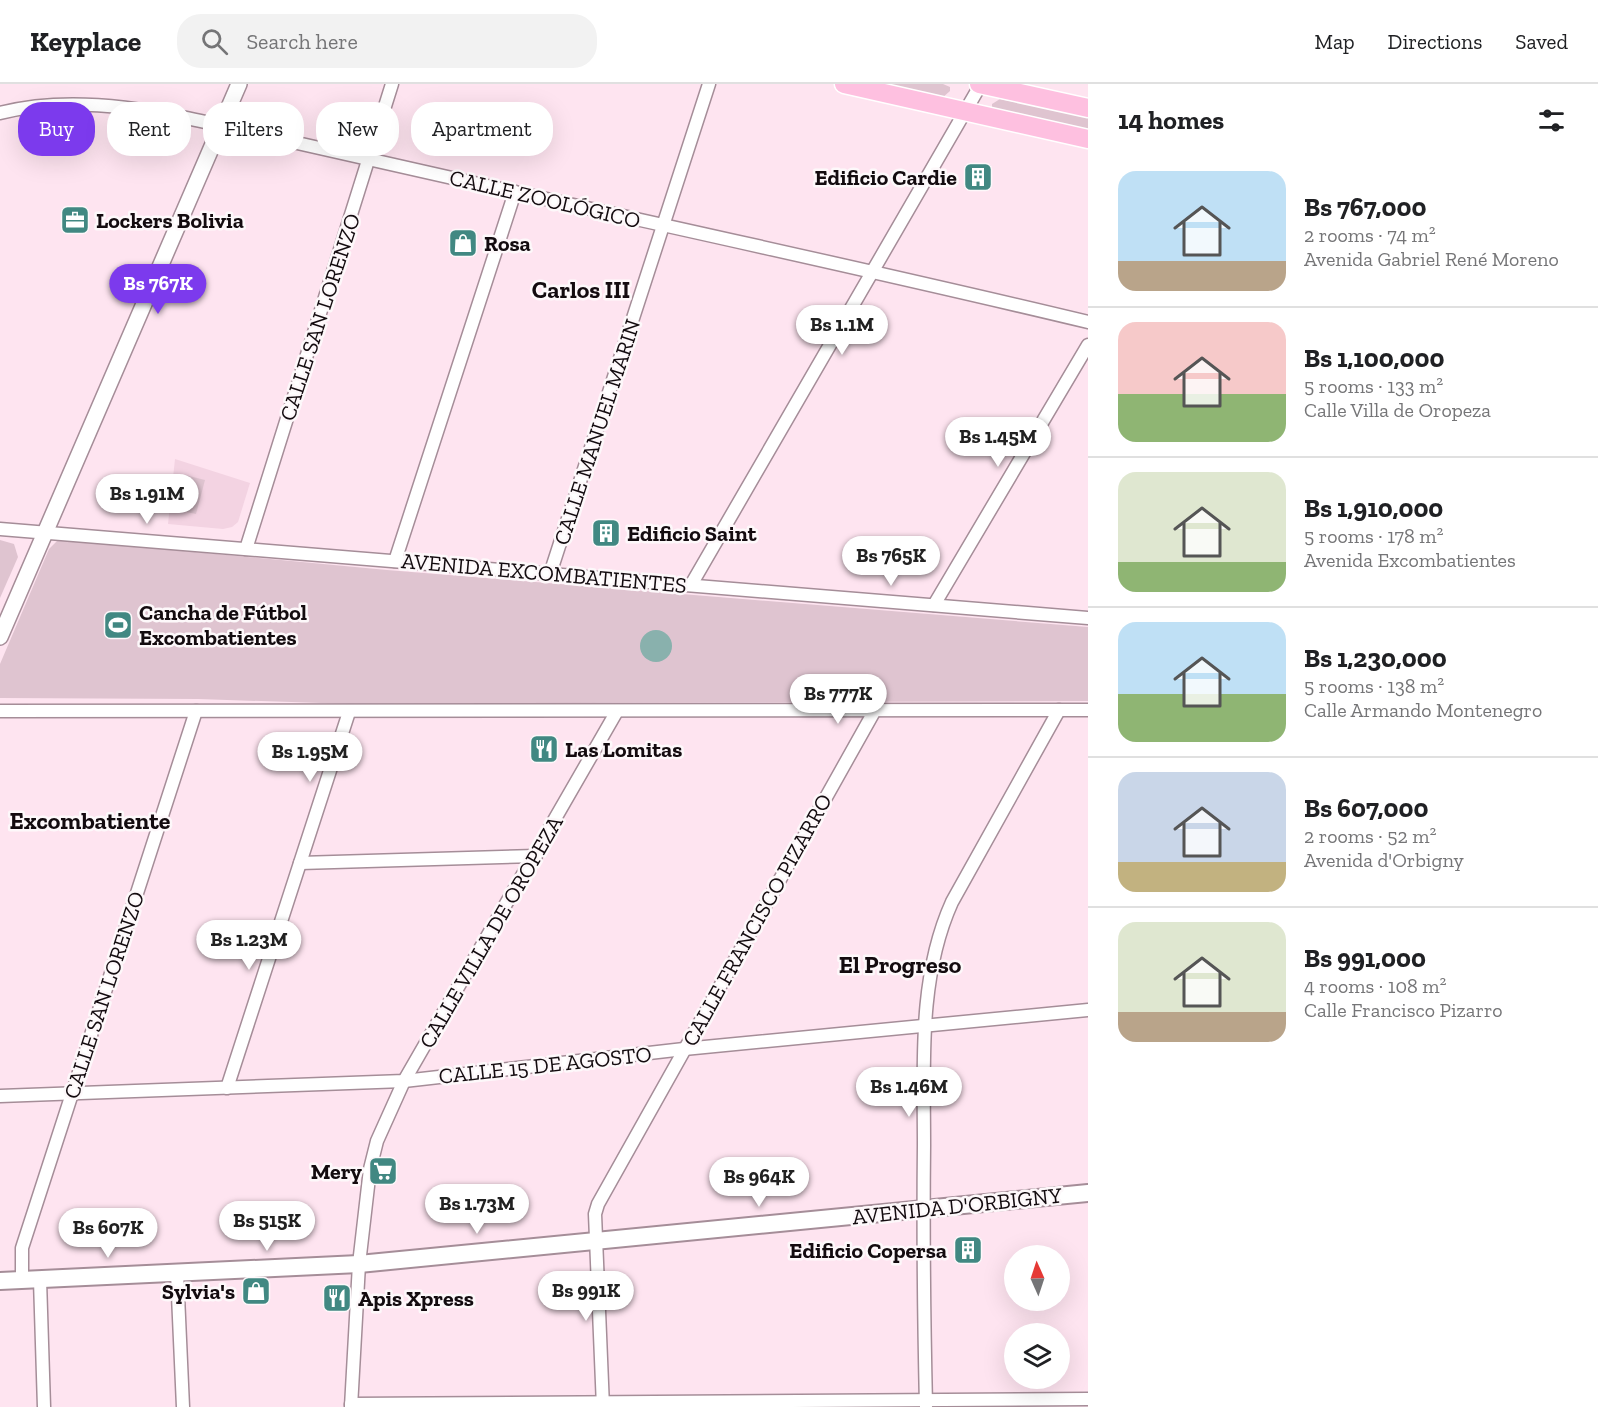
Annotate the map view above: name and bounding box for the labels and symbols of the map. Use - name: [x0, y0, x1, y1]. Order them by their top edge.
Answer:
- building icon: Edificio Cardie: [962, 161, 994, 193]
- street label: CALLE ZOOLÓGICO: [447, 164, 643, 234]
- place label: Edificio Cardie: [814, 164, 957, 191]
- office icon: Lockers Bolivia: [59, 204, 91, 236]
- place label: Lockers Bolivia: [96, 207, 244, 234]
- street label: CALLE SAN LORENZO: [274, 210, 366, 424]
- shop icon: Rosa: [447, 227, 479, 259]
- place label: Rosa: [484, 230, 531, 257]
- pin: Bs 767K: [103, 264, 213, 315]
- district label: Carlos III: [532, 275, 630, 304]
- pin: Bs 1.1M: [787, 305, 897, 356]
- street label: CALLE MANUEL MARIN: [548, 316, 646, 548]
- pin: Bs 1.45M: [936, 417, 1060, 468]
- pin: Bs 1.91M: [85, 474, 209, 525]
- building icon: Edificio Saint: [590, 517, 622, 549]
- place label: Edificio Saint: [627, 520, 757, 547]
- pin: Bs 765K: [836, 536, 946, 587]
- street label: AVENIDA EXCOMBATIENTES: [400, 547, 688, 599]
- place label: Cancha de Fútbol Excombatientes: [139, 599, 307, 651]
- sports icon: Cancha de Fútbol Excombatientes: [102, 609, 134, 641]
- pin: Bs 777K: [783, 674, 893, 725]
- pin: Bs 1.95M: [248, 732, 372, 783]
- restaurant icon: Las Lomitas: [528, 733, 560, 765]
- place label: Las Lomitas: [565, 736, 682, 763]
- street label: CALLE FRANCISCO PIZARRO: [676, 789, 838, 1051]
- district label: Excombatiente: [10, 806, 171, 835]
- street label: CALLE VILLA DE OROPEZA: [413, 810, 569, 1053]
- street label: CALLE SAN LORENZO: [58, 888, 150, 1102]
- pin: Bs 1.23M: [187, 920, 311, 971]
- district label: El Progreso: [839, 950, 962, 979]
- street label: CALLE 15 DE AGOSTO: [437, 1040, 653, 1090]
- pin: Bs 1.46M: [847, 1067, 971, 1118]
- supermarket icon: Mery: [367, 1155, 399, 1187]
- pin: Bs 964K: [704, 1157, 814, 1208]
- place label: Mery: [311, 1158, 362, 1185]
- street label: AVENIDA D'ORBIGNY: [851, 1182, 1064, 1230]
- pin: Bs 1.73M: [415, 1184, 539, 1235]
- pin: Bs 515K: [212, 1201, 322, 1252]
- pin: Bs 607K: [53, 1208, 163, 1259]
- building icon: Edificio Copersa: [952, 1234, 984, 1266]
- place label: Edificio Copersa: [789, 1237, 947, 1264]
- north arrow: [1004, 1245, 1070, 1311]
- pin: Bs 991K: [531, 1271, 641, 1322]
- shop icon: Sylvia's: [240, 1275, 272, 1307]
- place label: Sylvia's: [162, 1278, 235, 1305]
- restaurant icon: Apis Xpress: [321, 1282, 353, 1314]
- place label: Apis Xpress: [358, 1285, 474, 1312]

